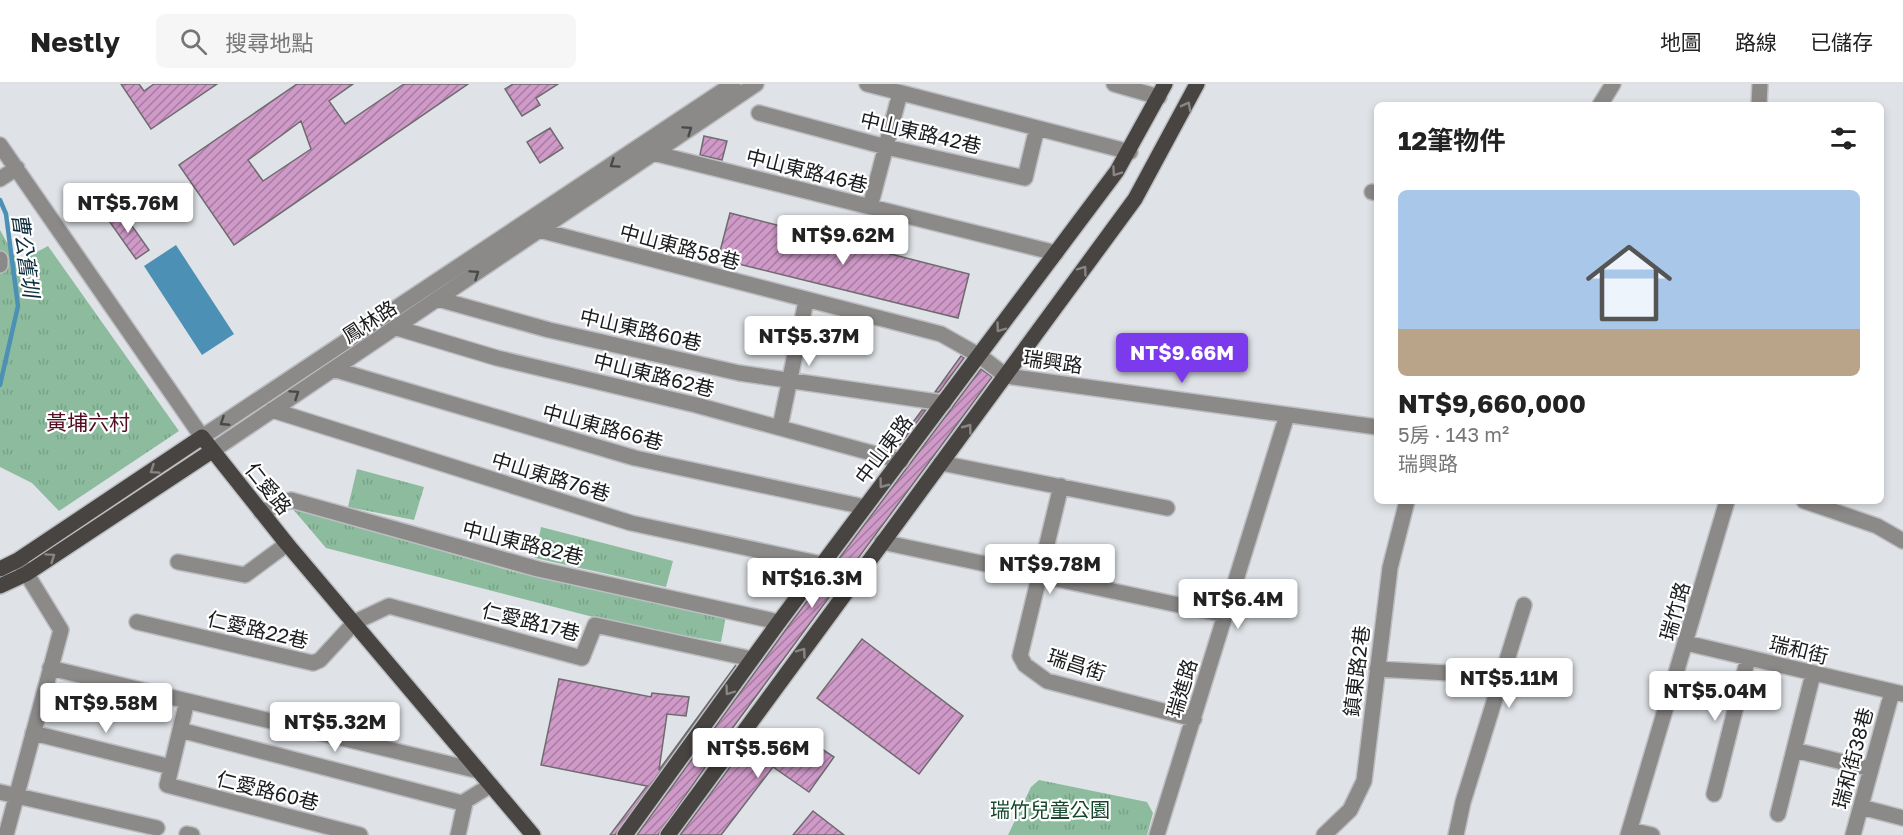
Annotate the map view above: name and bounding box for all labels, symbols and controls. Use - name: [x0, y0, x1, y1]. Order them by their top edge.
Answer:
- search box: [156, 14, 576, 68]
- text: Nestly: [30, 25, 120, 58]
- icon: search: [177, 25, 210, 58]
- text: 搜尋地點: [225, 29, 313, 56]
- text: 地圖: [1660, 29, 1702, 55]
- text: 路線: [1735, 29, 1777, 55]
- text: 已儲存: [1810, 29, 1873, 55]
- one-way arrow: [1180, 101, 1191, 112]
- street label: 中山東路42巷: [858, 106, 984, 158]
- icon: filters: [1827, 122, 1860, 155]
- text: 12筆物件: [1398, 125, 1505, 156]
- one-way arrow: [682, 126, 693, 137]
- street label: 中山東路46巷: [744, 143, 870, 197]
- one-way arrow: [610, 156, 621, 167]
- one-way arrow: [1112, 165, 1123, 176]
- pin: NT$5.76M: [66, 183, 190, 234]
- text: NT$5.76M: [77, 190, 179, 214]
- water label: 曹公舊圳: [7, 212, 45, 301]
- pin: NT$9.62M: [781, 215, 905, 266]
- street label: 中山東路58巷: [617, 218, 743, 274]
- text: NT$9.62M: [791, 222, 895, 246]
- icon: home: [1575, 229, 1683, 337]
- one-way arrow: [1076, 266, 1087, 277]
- one-way arrow: [468, 270, 479, 281]
- street label: 鳳林路: [337, 295, 401, 347]
- street label: 中山東路60巷: [578, 303, 704, 355]
- pin: NT$5.37M: [747, 316, 871, 367]
- one-way arrow: [997, 322, 1008, 333]
- text: NT$5.37M: [758, 323, 860, 347]
- pin: NT$9.66M: [1120, 333, 1244, 384]
- text: NT$9.66M: [1130, 340, 1234, 364]
- street label: 瑞興路: [1022, 345, 1084, 377]
- street label: 中山東路62巷: [591, 347, 717, 401]
- text: NT$9,660,000: [1398, 388, 1586, 419]
- one-way arrow: [289, 390, 299, 402]
- street label: 中山東路66巷: [540, 398, 666, 454]
- district label: 黃埔六村: [46, 409, 130, 435]
- street label: 中山東路: [849, 410, 917, 488]
- one-way arrow: [220, 415, 231, 426]
- text: 5房 · 143 m²: [1398, 422, 1509, 446]
- one-way arrow: [961, 423, 972, 434]
- street label: 中山東路76巷: [489, 447, 613, 505]
- text: 瑞興路: [1398, 451, 1458, 475]
- street label: 仁愛路: [241, 457, 297, 519]
- one-way arrow: [149, 462, 160, 473]
- one-way arrow: [879, 477, 890, 488]
- street label: 中山東路82巷: [460, 515, 586, 569]
- pin: NT$9.78M: [988, 544, 1112, 595]
- text: NT$9.78M: [999, 551, 1101, 575]
- one-way arrow: [44, 554, 55, 565]
- pin: NT$16.3M: [750, 558, 874, 609]
- text: NT$16.3M: [762, 565, 863, 589]
- pin: NT$6.4M: [1183, 579, 1293, 630]
- street label: 瑞竹路: [1654, 579, 1694, 643]
- text: NT$6.4M: [1193, 586, 1284, 610]
- street label: 仁愛路17巷: [479, 597, 583, 645]
- street label: 仁愛路22巷: [205, 606, 311, 652]
- street label: 鎮東路2巷: [1339, 624, 1373, 718]
- street label: 瑞和街: [1767, 630, 1831, 668]
- street label: 瑞昌街: [1045, 643, 1109, 685]
- one-way arrow: [795, 648, 806, 659]
- street label: 瑞進路: [1161, 656, 1201, 720]
- pin: NT$5.11M: [1447, 658, 1571, 709]
- text: NT$5.11M: [1460, 665, 1558, 689]
- pin: NT$5.04M: [1653, 671, 1777, 722]
- text: NT$5.04M: [1663, 678, 1767, 702]
- pin: NT$9.58M: [44, 683, 168, 734]
- one-way arrow: [725, 685, 736, 696]
- text: NT$9.58M: [54, 690, 158, 714]
- pin: NT$5.32M: [273, 702, 397, 753]
- street label: 瑞和街38巷: [1827, 705, 1877, 811]
- text: NT$5.32M: [284, 709, 386, 733]
- pin: NT$5.56M: [696, 728, 820, 779]
- text: NT$5.56M: [707, 735, 809, 759]
- street label: 仁愛路60巷: [214, 766, 322, 814]
- park label: 瑞竹兒童公園: [990, 797, 1110, 821]

